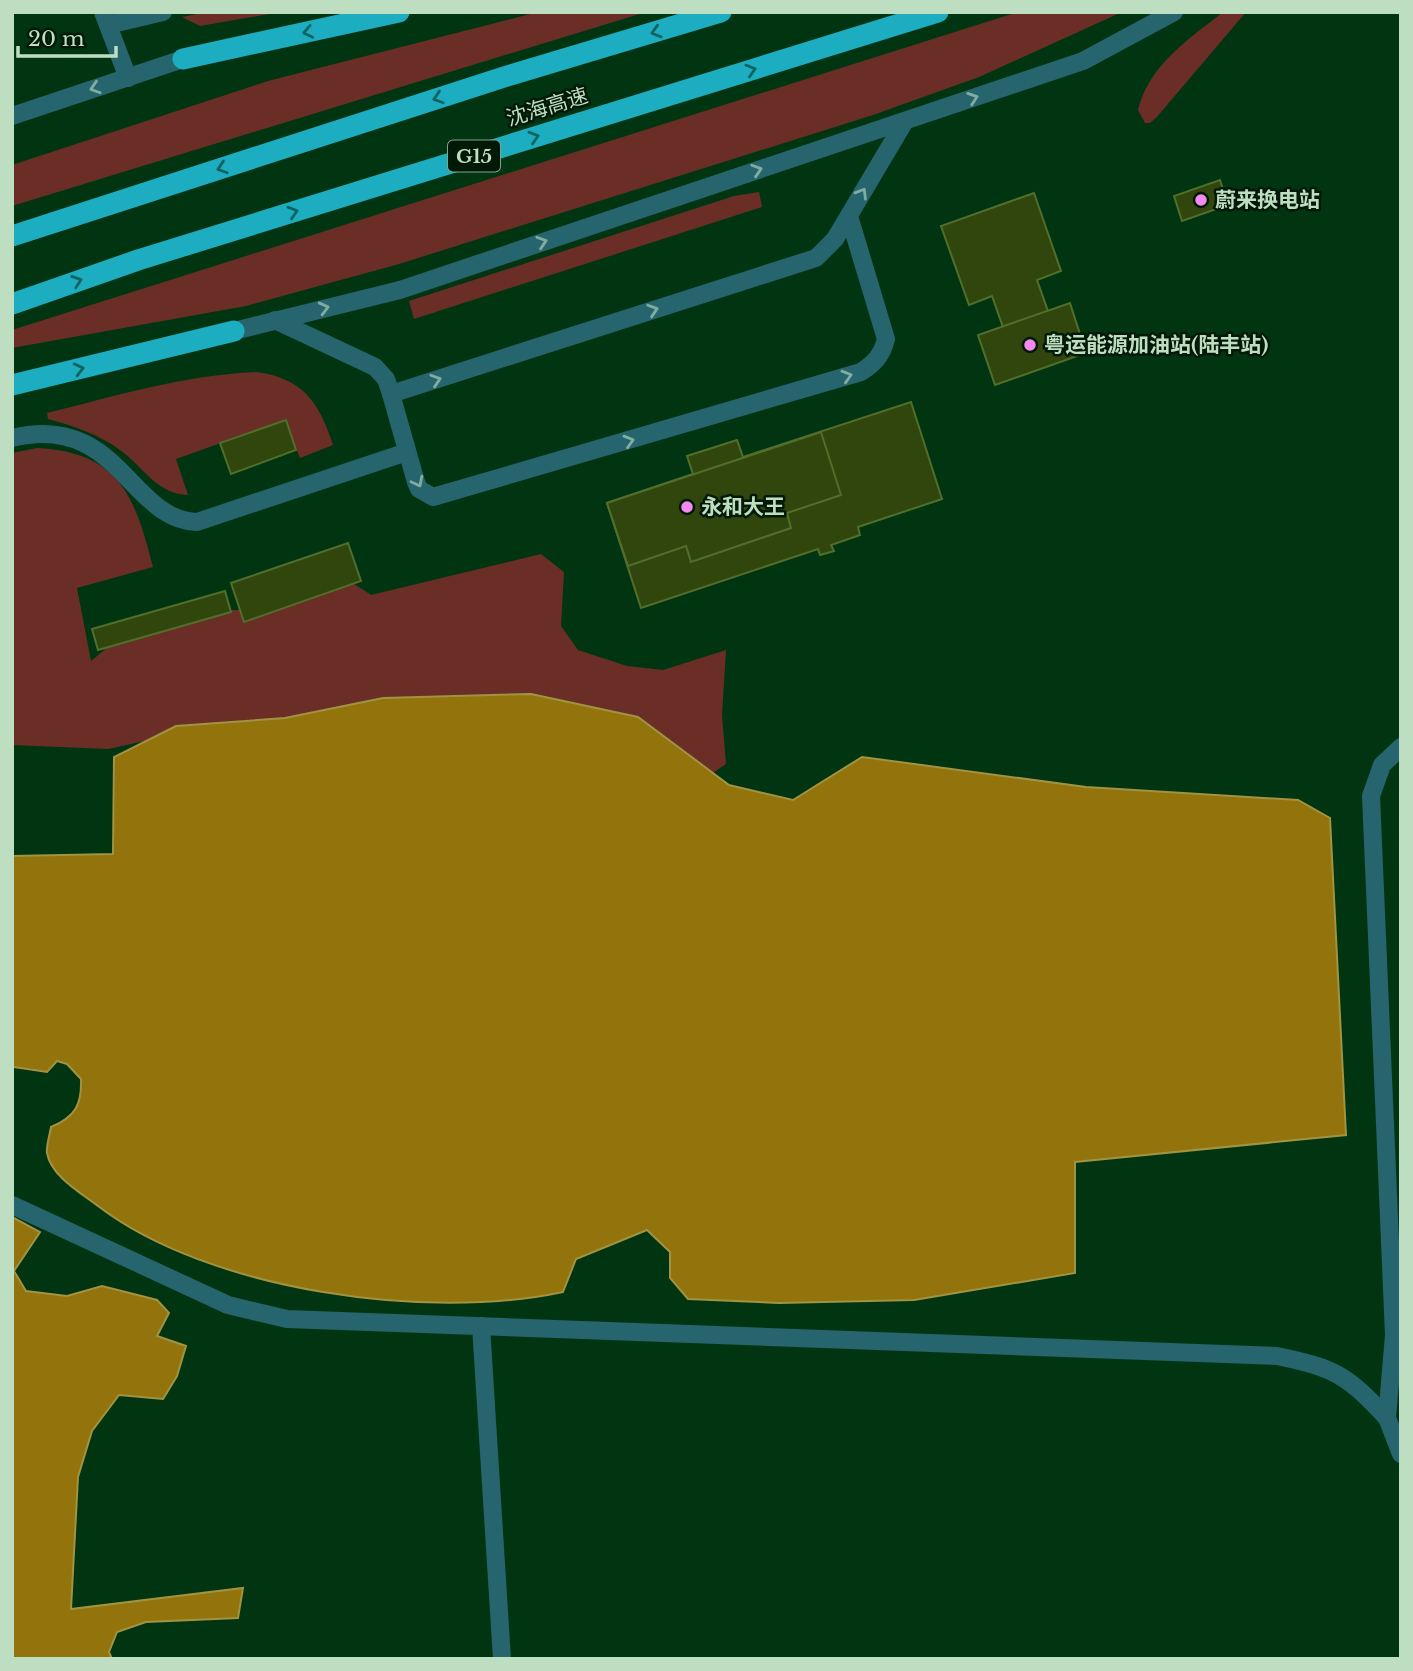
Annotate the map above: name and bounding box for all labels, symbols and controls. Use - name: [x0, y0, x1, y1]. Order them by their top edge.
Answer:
- scale bar: [18, 14, 116, 58]
- one-way arrow: [650, 23, 662, 38]
- one-way arrow: [302, 24, 314, 38]
- text: 20 m: [28, 26, 85, 52]
- one-way arrow: [745, 63, 757, 78]
- one-way arrow: [90, 80, 102, 95]
- street label: 沈海高速: [503, 82, 591, 132]
- one-way arrow: [433, 90, 445, 105]
- one-way arrow: [966, 92, 979, 106]
- one-way arrow: [527, 131, 540, 145]
- road number: G15: [448, 140, 500, 172]
- one-way arrow: [216, 160, 229, 174]
- one-way arrow: [751, 164, 763, 179]
- one-way arrow: [854, 187, 867, 200]
- place label: 蔚来换电站: [1215, 187, 1320, 213]
- marker: 蔚来换电站: [1193, 192, 1209, 208]
- one-way arrow: [287, 205, 299, 220]
- one-way arrow: [535, 236, 547, 251]
- one-way arrow: [70, 275, 82, 289]
- one-way arrow: [318, 302, 330, 316]
- one-way arrow: [646, 304, 658, 319]
- place label: 粤运能源加油站(陆丰站): [1044, 332, 1268, 358]
- marker: 粤运能源加油站(陆丰站): [1022, 337, 1038, 353]
- one-way arrow: [72, 363, 84, 377]
- one-way arrow: [841, 369, 853, 384]
- one-way arrow: [430, 374, 442, 388]
- one-way arrow: [623, 434, 635, 449]
- one-way arrow: [410, 475, 424, 488]
- place label: 永和大王: [701, 494, 785, 520]
- marker: 永和大王: [679, 499, 695, 515]

